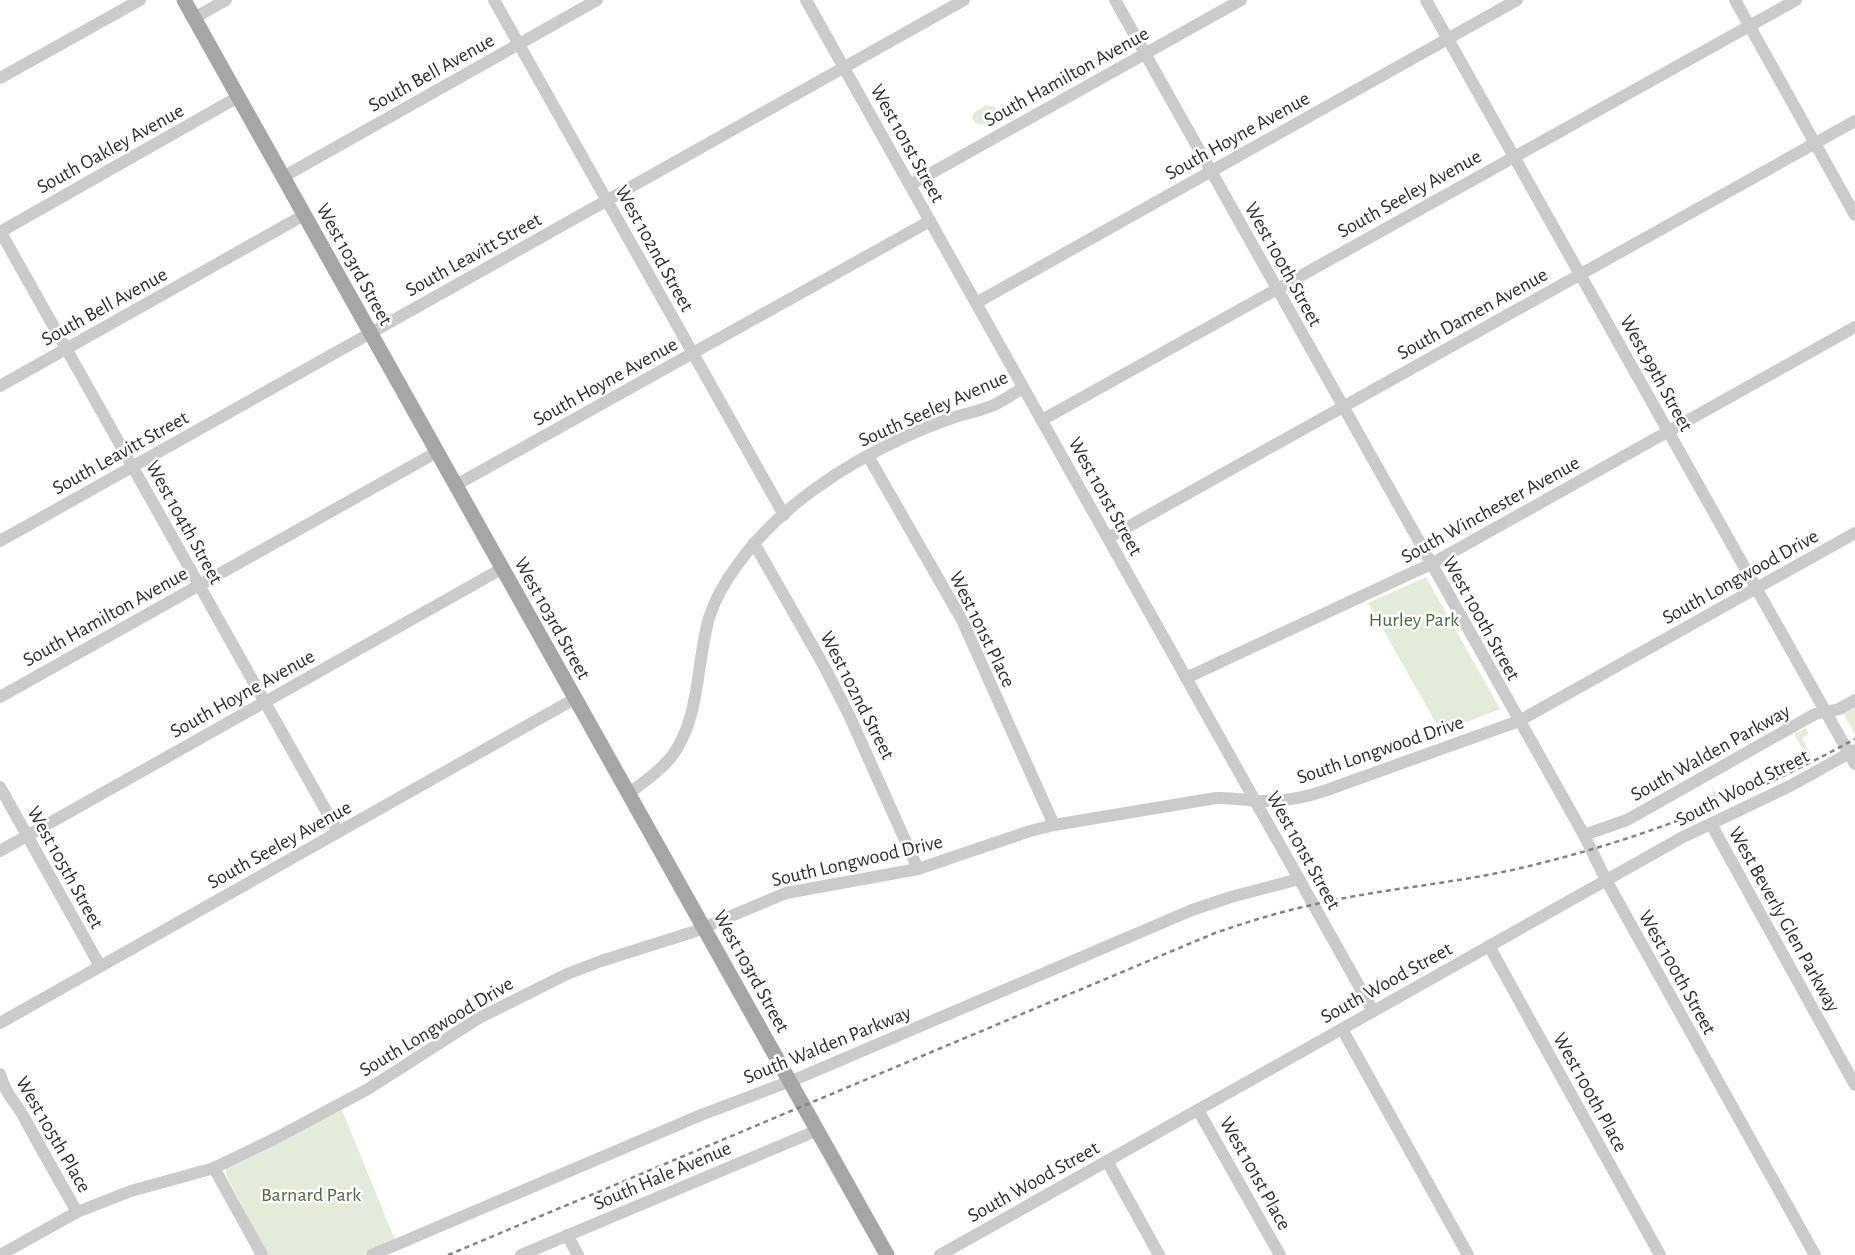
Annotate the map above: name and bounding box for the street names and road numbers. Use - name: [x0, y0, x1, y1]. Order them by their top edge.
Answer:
- street label: South Hamilton Avenue: [981, 23, 1152, 130]
- street label: South Bell Avenue: [365, 30, 498, 116]
- street label: West 101st Street: [866, 81, 948, 206]
- street label: South Hoyne Avenue: [1162, 88, 1313, 184]
- street label: South Oakley Avenue: [34, 100, 187, 197]
- street label: South Seeley Avenue: [1334, 146, 1485, 242]
- street label: West 102nd Street: [611, 182, 697, 315]
- street label: West 100th Street: [1241, 199, 1326, 330]
- street label: West 103rd Street: [312, 200, 396, 329]
- street label: South Leavitt Street: [402, 209, 545, 300]
- street label: South Bell Avenue: [38, 264, 171, 350]
- street label: South Damen Avenue: [1394, 264, 1551, 363]
- street label: West 99th Street: [1616, 312, 1696, 435]
- street label: South Hoyne Avenue: [530, 334, 681, 430]
- street label: South Seeley Avenue: [856, 367, 1011, 451]
- street label: South Leavitt Street: [49, 407, 192, 498]
- street label: West 101st Street: [1064, 434, 1146, 559]
- street label: South Winchester Avenue: [1398, 453, 1583, 567]
- street label: West 104th Street: [142, 458, 227, 588]
- street label: South Longwood Drive: [1659, 526, 1822, 628]
- street label: West 100th Street: [1439, 553, 1524, 684]
- street label: West 103rd Street: [510, 554, 594, 683]
- street label: South Hamilton Avenue: [20, 563, 191, 670]
- street label: West 101st Place: [945, 568, 1019, 691]
- street label: West 102nd Street: [816, 628, 898, 763]
- street label: South Hoyne Avenue: [167, 646, 318, 742]
- street label: South Walden Parkway: [1628, 701, 1794, 805]
- street label: South Longwood Drive: [1294, 712, 1466, 788]
- street label: South Wood Street: [1673, 745, 1813, 830]
- street label: West 101st Street: [1262, 788, 1344, 913]
- street label: South Seeley Avenue: [204, 797, 355, 893]
- street label: West 105th Street: [23, 803, 107, 932]
- street label: West Beverly Glen Parkway: [1725, 823, 1844, 1016]
- street label: South Longwood Drive: [770, 832, 945, 890]
- street label: West 103rd Street: [709, 907, 793, 1036]
- street label: West 100th Street: [1635, 907, 1720, 1038]
- street label: South Wood Street: [1318, 938, 1456, 1027]
- street label: South Longwood Drive: [356, 973, 517, 1080]
- street label: South Walden Parkway: [741, 1002, 914, 1088]
- street label: West 100th Place: [1549, 1030, 1631, 1155]
- street label: West 105th Place: [12, 1073, 94, 1196]
- street label: West 101st Place: [1216, 1113, 1294, 1234]
- street label: South Wood Street: [965, 1137, 1103, 1226]
- street label: South Hale Avenue: [591, 1138, 734, 1214]

